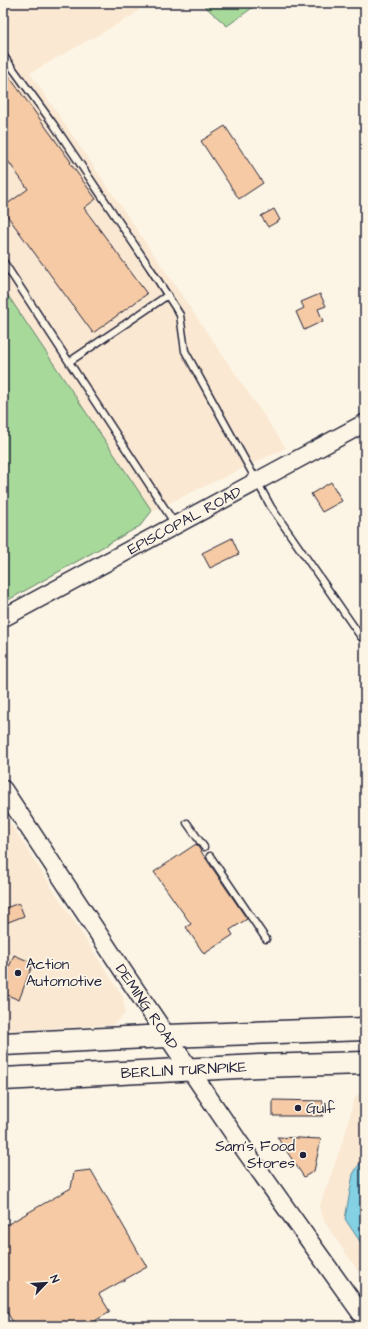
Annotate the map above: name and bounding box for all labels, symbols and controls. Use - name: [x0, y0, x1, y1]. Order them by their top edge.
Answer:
- street label: EPISCOPAL ROAD: [124, 481, 246, 560]
- place label: Action Automotive: [26, 954, 102, 992]
- street label: DEMING ROAD: [110, 960, 183, 1054]
- marker: Action Automotive: [13, 968, 23, 978]
- street label: BERLIN TURNPIKE: [120, 1057, 247, 1084]
- place label: Gulf: [306, 1098, 335, 1119]
- marker: Gulf: [293, 1103, 303, 1113]
- place label: Sam's Food Stores: [215, 1136, 295, 1174]
- marker: Sam's Food Stores: [298, 1150, 308, 1160]
- north arrow: [26, 1263, 66, 1303]
- text: N: [46, 1273, 63, 1285]

